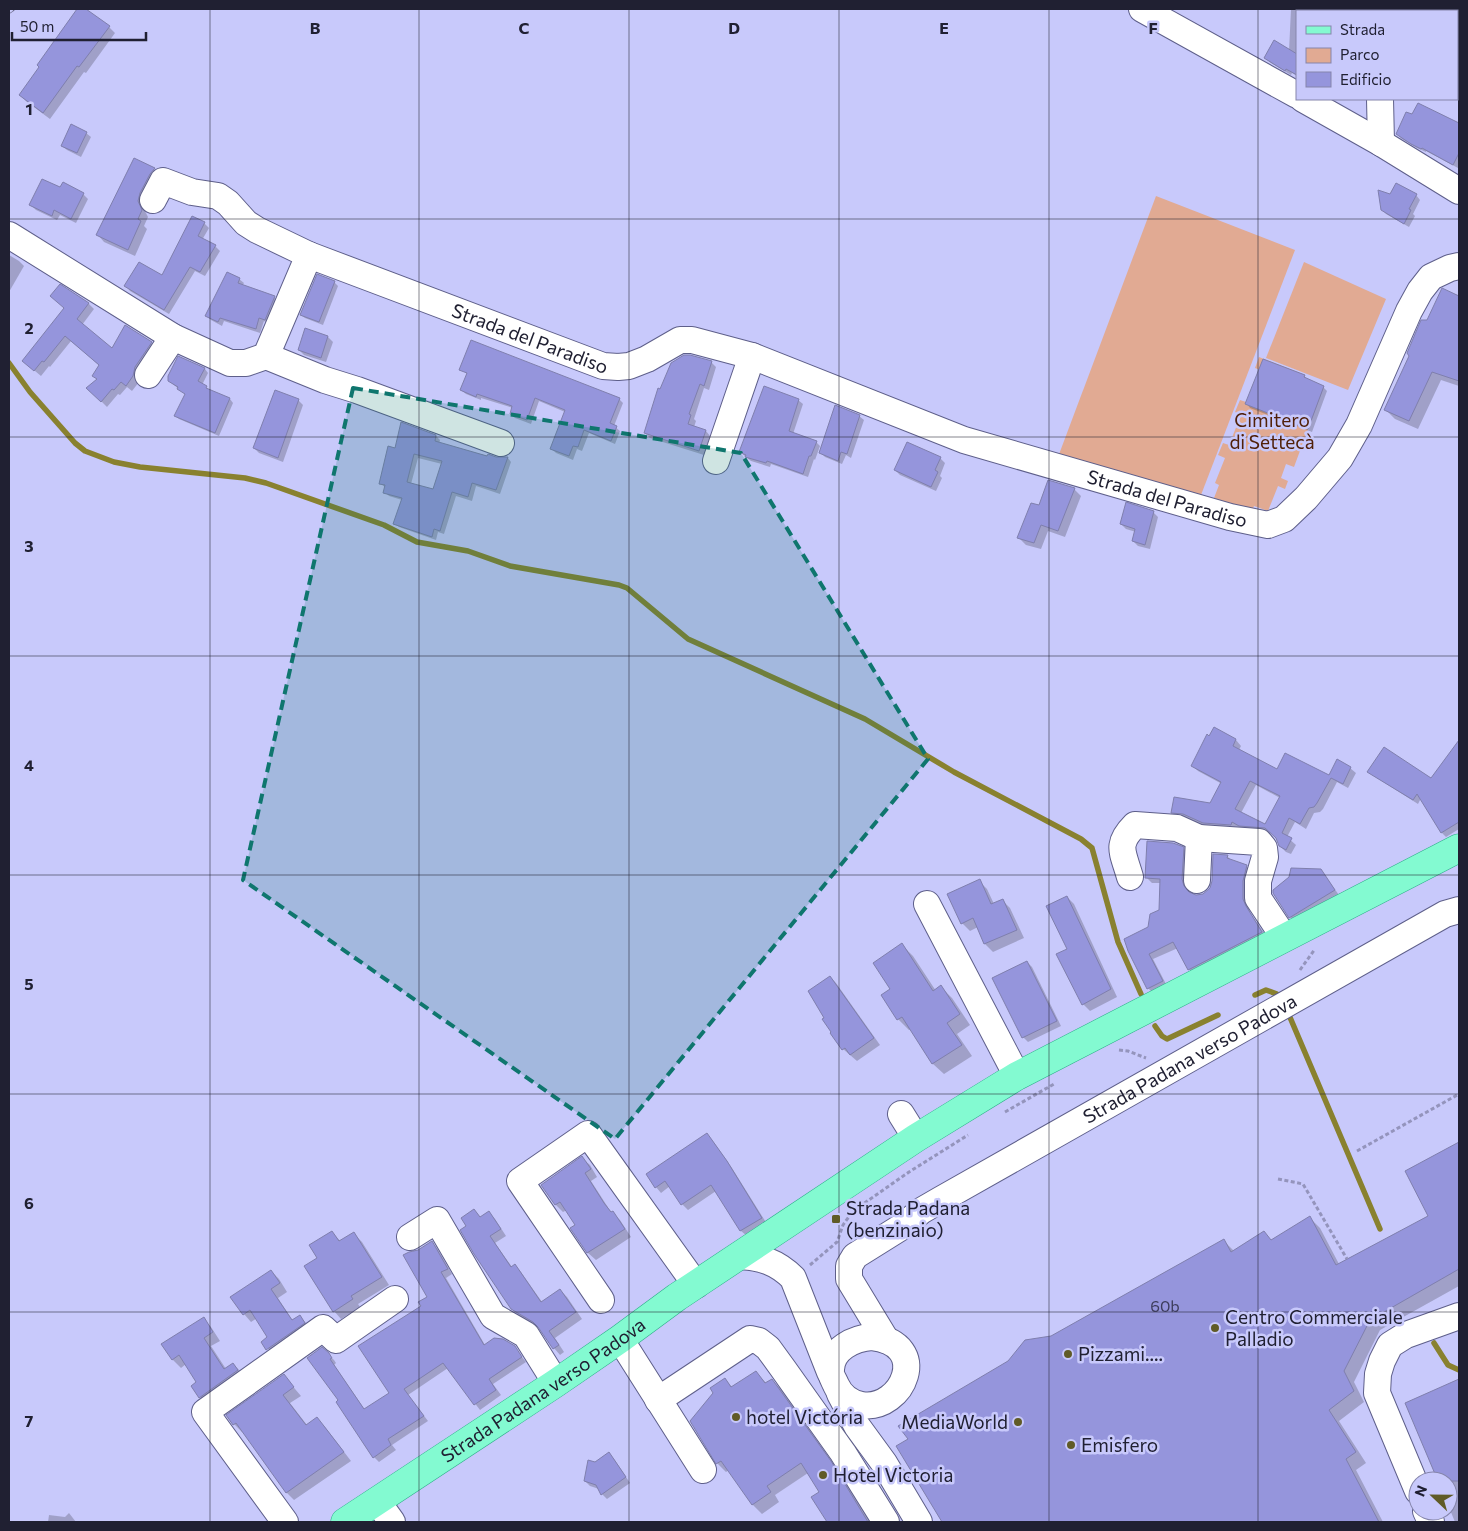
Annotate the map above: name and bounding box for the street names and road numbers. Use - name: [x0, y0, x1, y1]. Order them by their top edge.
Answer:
- street label: Strada del Paradiso: [449, 298, 612, 378]
- street label: Strada del Paradiso: [1085, 464, 1249, 531]
- street label: Strada Padana verso Padova: [1079, 989, 1300, 1128]
- street label: Strada Padana verso Padova: [436, 1312, 649, 1467]

